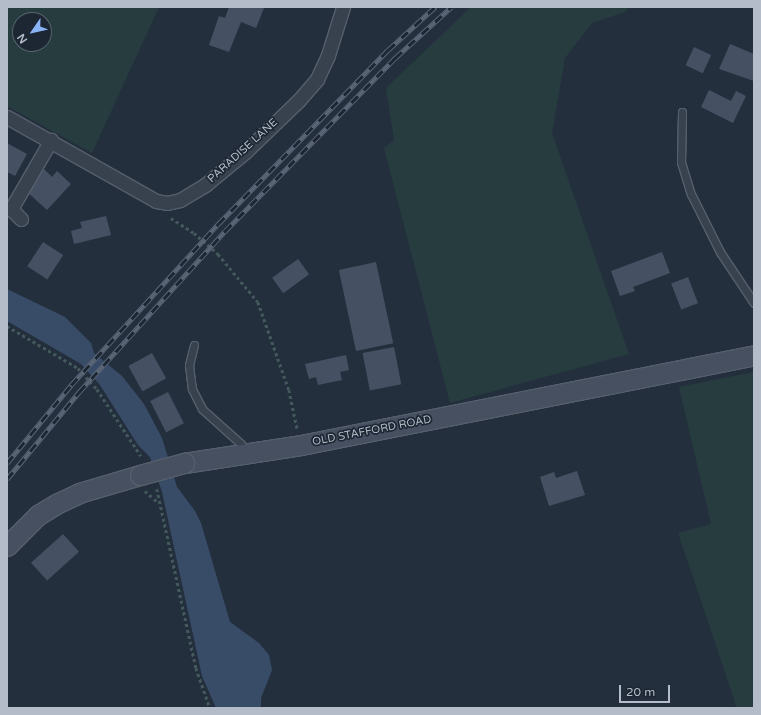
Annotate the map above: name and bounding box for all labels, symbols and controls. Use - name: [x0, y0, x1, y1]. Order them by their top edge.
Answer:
- north arrow: [12, 12, 52, 52]
- text: N: [15, 31, 30, 46]
- street label: PARADISE LANE: [205, 116, 281, 186]
- street label: OLD STAFFORD ROAD: [311, 413, 433, 449]
- scale bar: [621, 677, 672, 703]
- text: 20 m: [626, 685, 655, 699]

